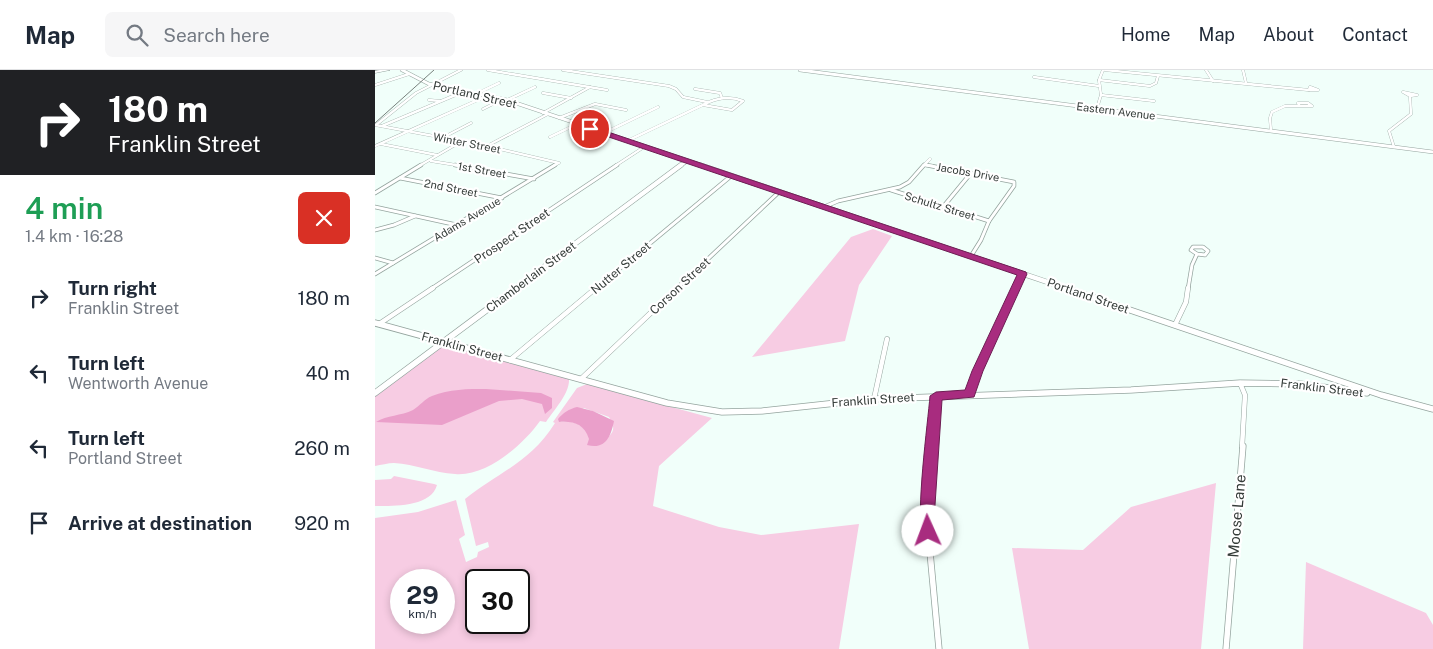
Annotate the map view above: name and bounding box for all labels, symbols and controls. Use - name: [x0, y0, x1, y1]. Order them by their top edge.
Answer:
- search box: [105, 12, 455, 57]
- text: Map: [25, 21, 75, 49]
- icon: search: [123, 21, 151, 49]
- text: Search here: [163, 24, 270, 46]
- text: Home: [1121, 24, 1171, 45]
- text: Map: [1199, 24, 1235, 45]
- text: About: [1263, 24, 1314, 45]
- text: Contact: [1342, 24, 1408, 45]
- street label: Portland Street: [432, 79, 519, 112]
- text: 180 m: [108, 89, 208, 130]
- icon: right: [25, 90, 90, 155]
- street label: Eastern Avenue: [1076, 100, 1156, 122]
- pin: [569, 108, 611, 150]
- icon: arrive: [576, 115, 604, 143]
- text: Franklin Street: [108, 131, 261, 157]
- street label: Winter Street: [432, 131, 502, 155]
- street label: 1st Street: [457, 160, 507, 180]
- street label: Jacobs Drive: [936, 161, 1000, 183]
- street label: 2nd Street: [423, 177, 479, 199]
- text: 4 min: [25, 190, 103, 226]
- street label: Schultz Street: [903, 190, 977, 222]
- button: close: [298, 192, 350, 244]
- street label: Adams Avenue: [431, 194, 503, 244]
- street label: Prospect Street: [472, 205, 553, 266]
- text: 1.4 km · 16:28: [25, 227, 123, 246]
- street label: Chamberlain Street: [483, 238, 579, 315]
- street label: Nutter Street: [588, 239, 654, 297]
- street label: Corson Street: [647, 254, 713, 318]
- street label: Portland Street: [1045, 275, 1131, 317]
- text: Turn right: [68, 277, 157, 299]
- icon: right: [25, 284, 53, 312]
- text: 180 m: [297, 287, 350, 309]
- text: Franklin Street: [68, 299, 179, 318]
- street label: Franklin Street: [420, 329, 504, 365]
- text: Turn left: [68, 352, 145, 374]
- icon: left: [25, 359, 53, 387]
- text: 40 m: [305, 362, 350, 384]
- text: Wentworth Avenue: [68, 374, 208, 393]
- street label: Franklin Street: [1280, 376, 1365, 400]
- street label: Franklin Street: [831, 390, 915, 410]
- text: Turn left: [68, 427, 145, 449]
- icon: left: [25, 434, 53, 462]
- text: 260 m: [294, 437, 350, 459]
- text: Portland Street: [68, 449, 182, 468]
- street label: Moose Lane: [1224, 474, 1249, 558]
- position arrow: [901, 504, 953, 556]
- icon: arrive: [25, 509, 53, 537]
- text: Arrive at destination: [68, 512, 252, 534]
- text: 920 m: [294, 512, 350, 534]
- speed limit sign: 30: [465, 569, 530, 634]
- text: 29: [406, 580, 439, 610]
- text: km/h: [408, 607, 437, 621]

